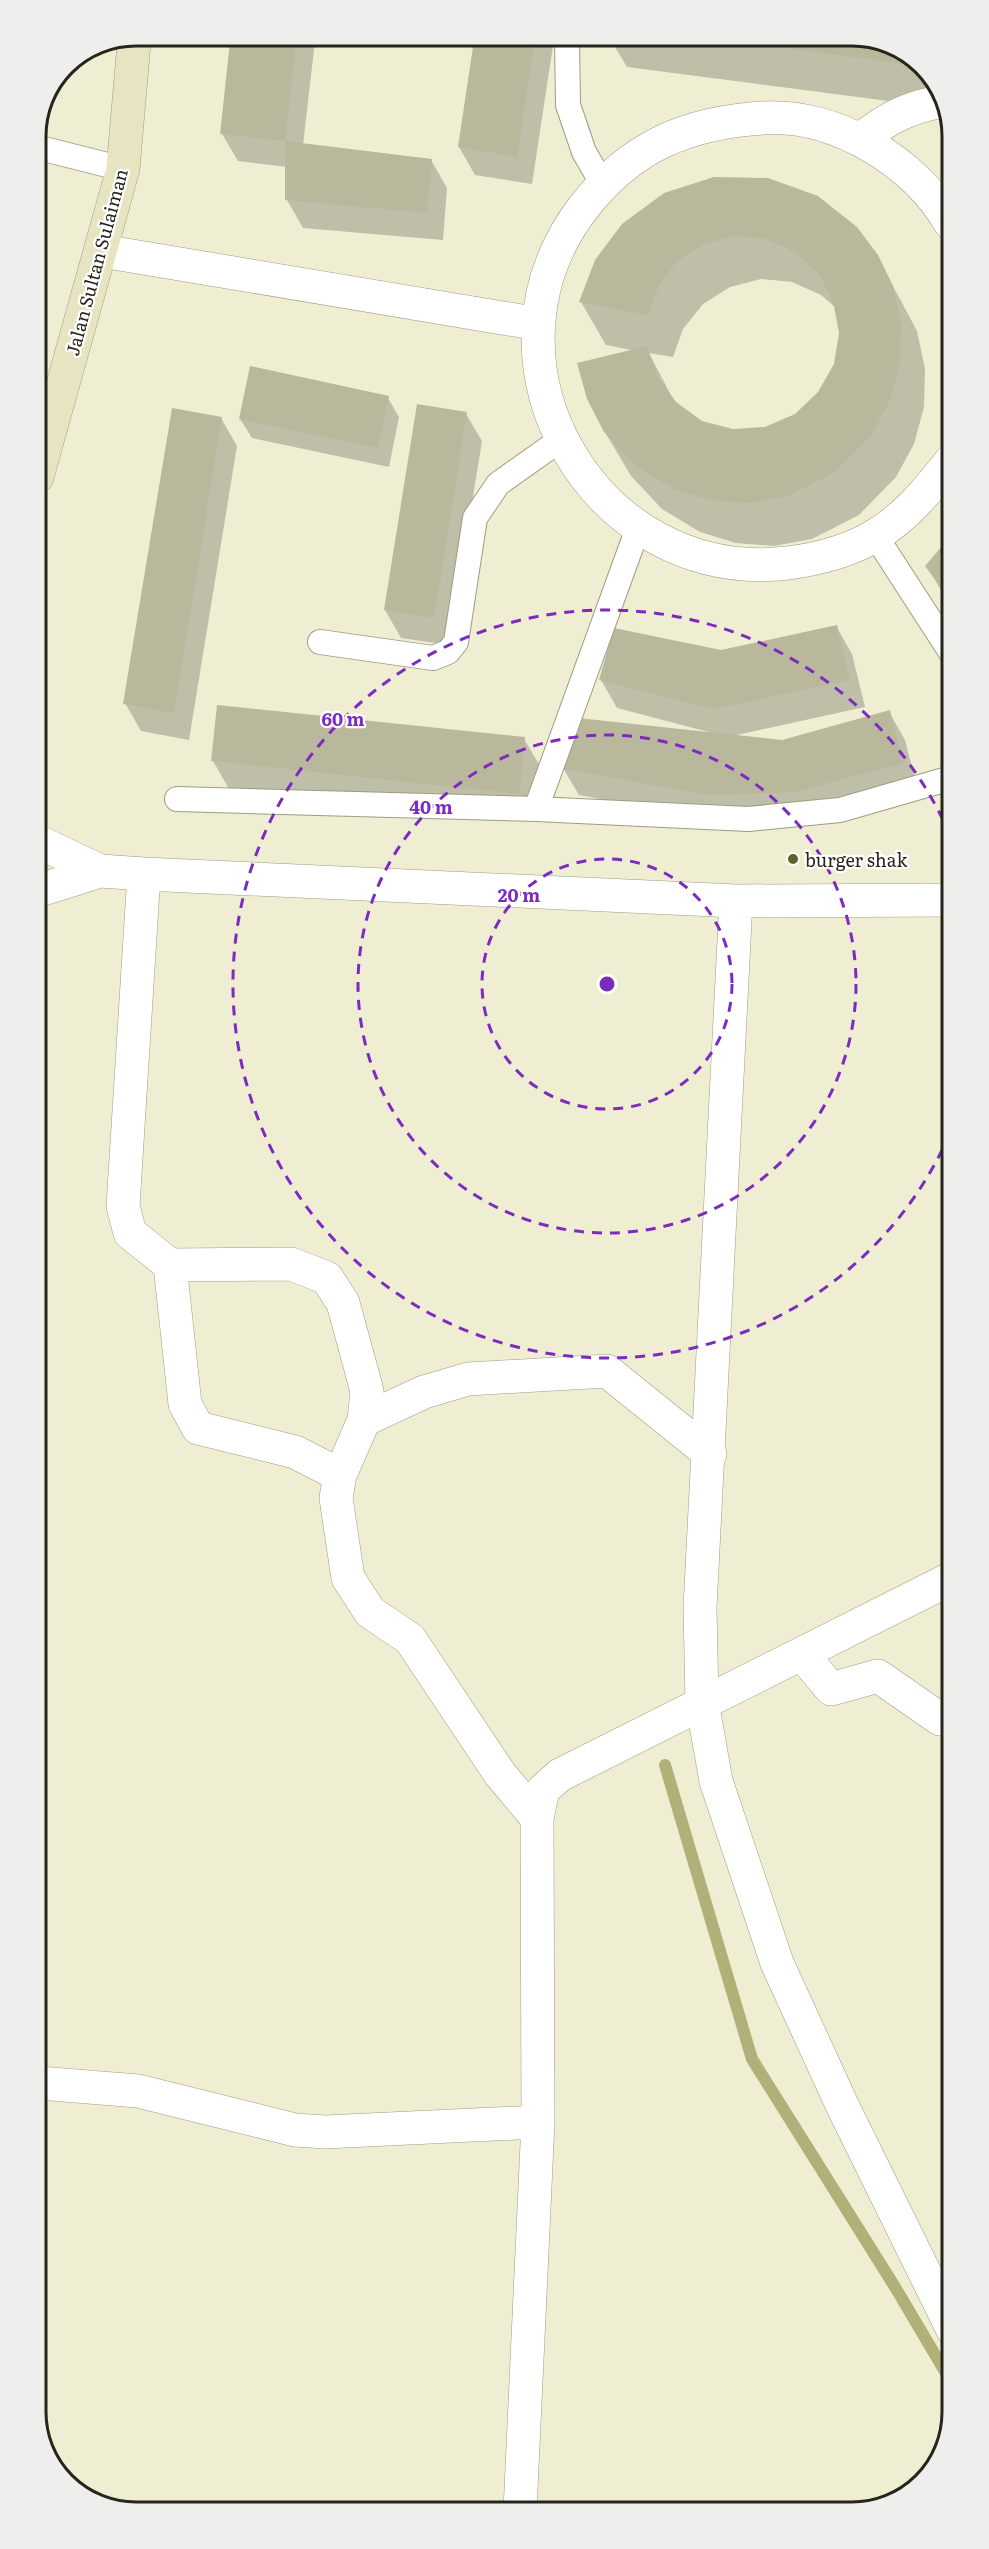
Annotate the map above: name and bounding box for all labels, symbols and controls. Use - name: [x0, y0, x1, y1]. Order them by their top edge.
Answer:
- street label: Jalan Sultan Sulaiman: [58, 165, 134, 359]
- text: 60 m: [321, 705, 365, 732]
- text: 40 m: [409, 793, 453, 820]
- place label: burger shak: [805, 846, 908, 873]
- marker: burger shak: [786, 852, 800, 866]
- text: 20 m: [498, 881, 540, 908]
- centre of rings: [597, 974, 617, 994]

